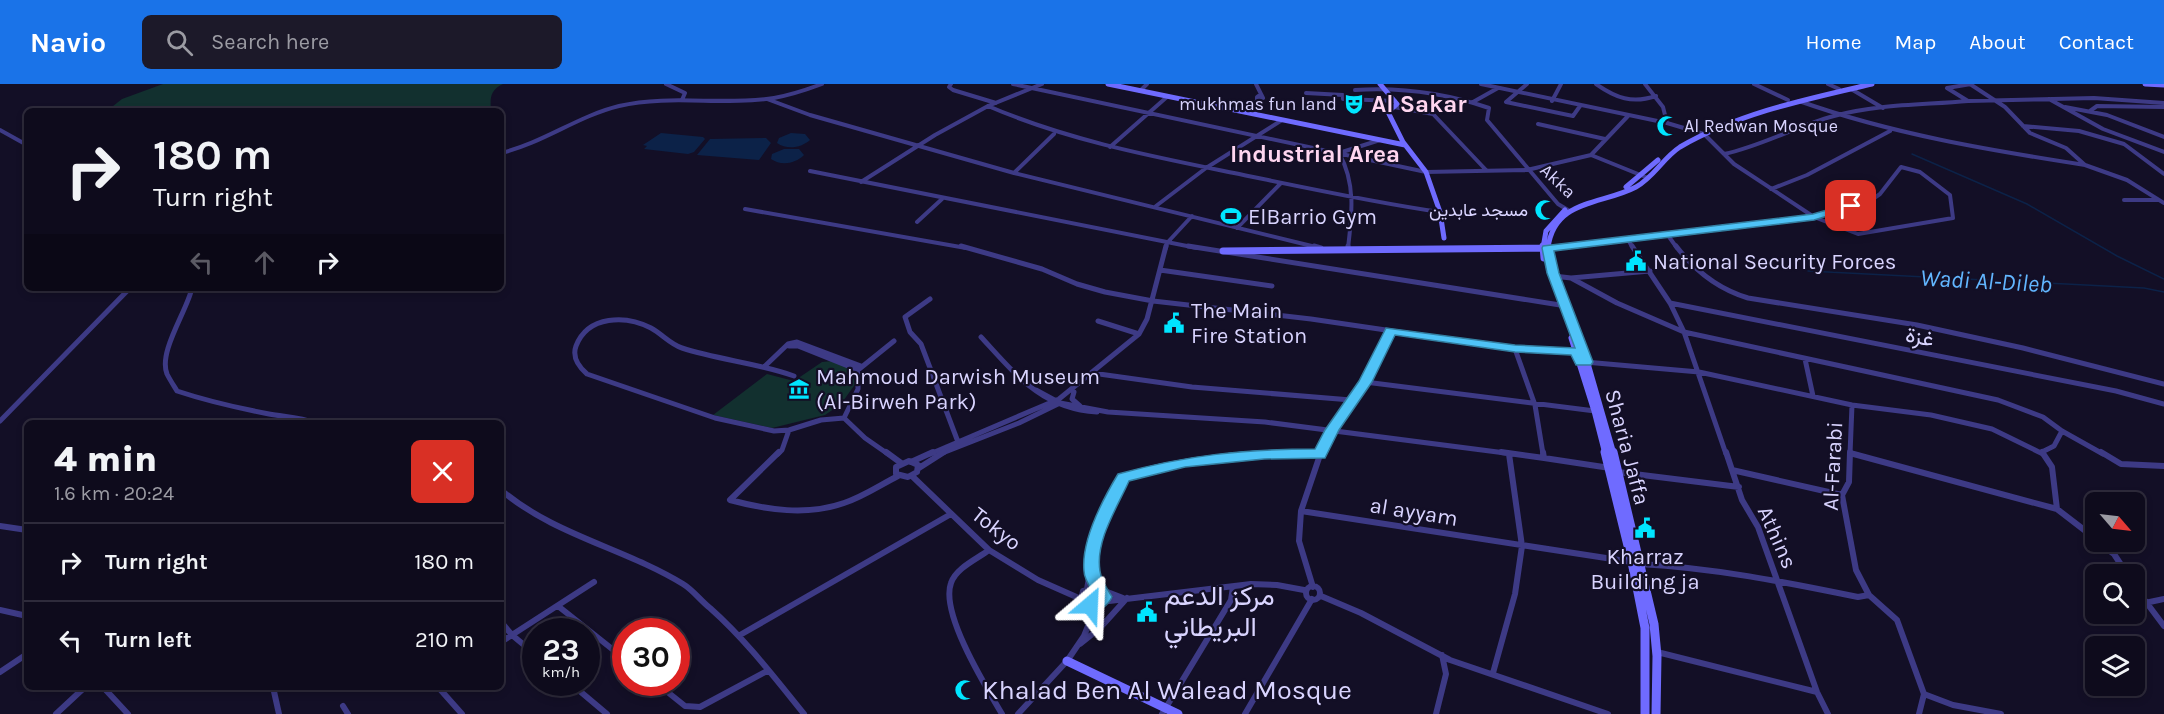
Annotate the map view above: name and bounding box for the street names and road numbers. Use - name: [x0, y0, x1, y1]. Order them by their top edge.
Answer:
- street label: Akka: [1536, 159, 1580, 203]
- street label: غزة: [1903, 322, 1936, 352]
- street label: Sharia Jaffa: [1599, 387, 1655, 508]
- street label: Al-Farabi: [1818, 421, 1848, 511]
- street label: al ayyam: [1368, 492, 1460, 532]
- street label: Tokyo: [966, 501, 1026, 556]
- street label: Athins: [1752, 502, 1802, 573]

